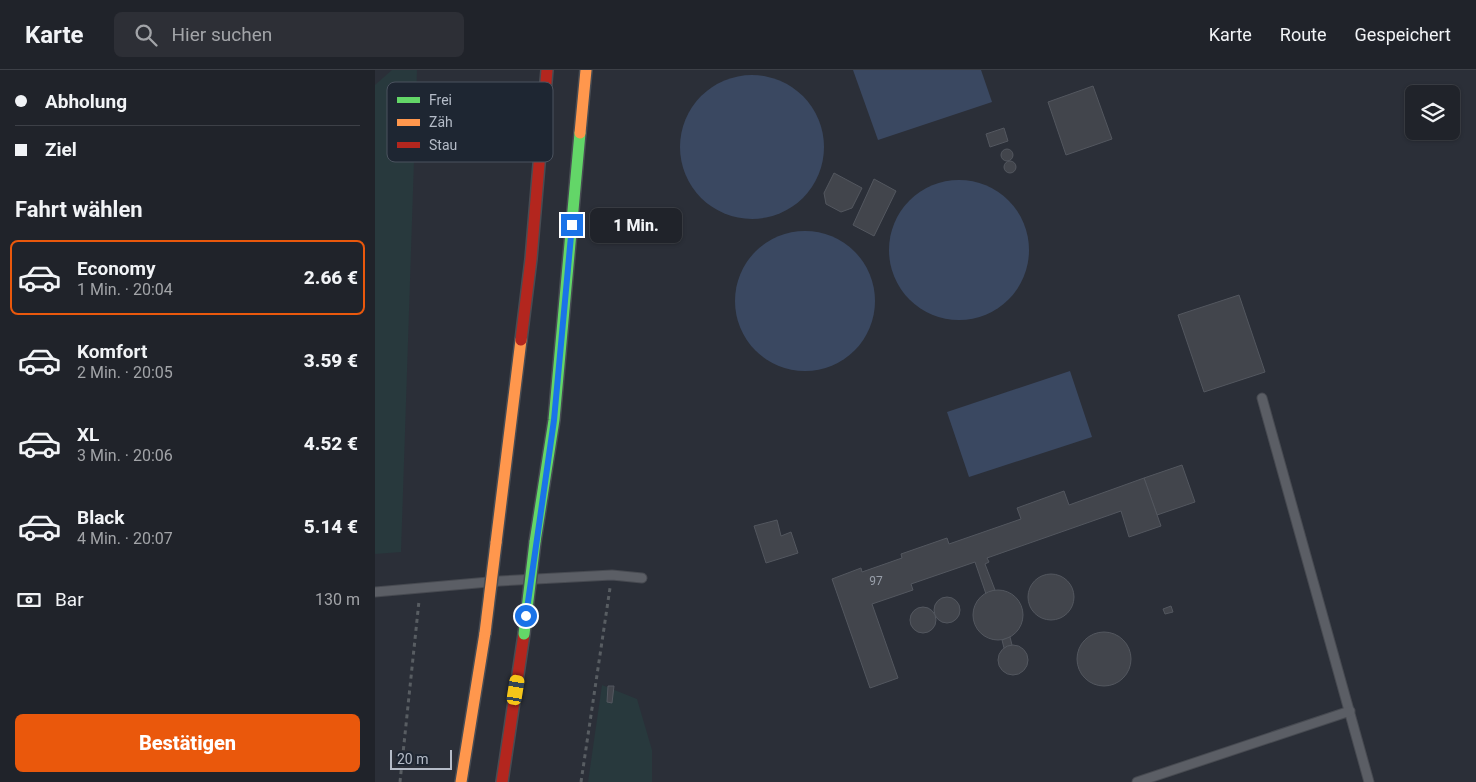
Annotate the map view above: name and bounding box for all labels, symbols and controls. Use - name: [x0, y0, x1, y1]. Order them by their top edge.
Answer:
- search box: [114, 12, 464, 57]
- text: Karte: [25, 21, 84, 49]
- icon: search: [132, 21, 160, 49]
- text: Hier suchen: [172, 23, 272, 46]
- text: Karte: [1209, 24, 1252, 45]
- text: Route: [1280, 24, 1327, 45]
- text: Gespeichert: [1355, 24, 1451, 45]
- legend: [387, 82, 553, 162]
- map controls: [1405, 85, 1460, 140]
- button: layers: [1405, 85, 1460, 140]
- text: Abholung: [45, 90, 127, 113]
- text: Frei: [429, 92, 452, 108]
- text: Zäh: [429, 114, 453, 130]
- text: Stau: [429, 137, 457, 153]
- text: Ziel: [45, 138, 77, 161]
- text: Fahrt wählen: [15, 197, 143, 222]
- callout: 1 Min.: [589, 208, 682, 242]
- route end: [561, 214, 583, 236]
- text: 1 Min.: [613, 216, 659, 235]
- icon: car: [17, 255, 62, 300]
- text: Economy: [77, 257, 156, 280]
- text: 2.66 €: [304, 266, 358, 289]
- text: 1 Min. · 20:04: [77, 280, 173, 299]
- icon: car: [17, 338, 62, 383]
- text: Komfort: [77, 340, 147, 363]
- text: 3.59 €: [304, 349, 358, 372]
- text: 2 Min. · 20:05: [77, 363, 173, 382]
- icon: car: [17, 421, 62, 466]
- text: XL: [77, 423, 99, 446]
- text: 4.52 €: [304, 432, 358, 455]
- text: 3 Min. · 20:06: [77, 446, 173, 465]
- icon: car: [17, 504, 62, 549]
- text: Black: [77, 506, 124, 529]
- text: 5.14 €: [304, 515, 358, 538]
- text: 4 Min. · 20:07: [77, 529, 173, 548]
- house number: 97: [869, 574, 883, 588]
- icon: cash: [15, 586, 43, 614]
- text: Bar: [55, 588, 84, 611]
- text: 130 m: [315, 590, 360, 609]
- route start: [515, 605, 537, 627]
- car: [506, 674, 525, 706]
- button: Bestätigen: [15, 714, 360, 772]
- scale bar: [390, 747, 453, 770]
- text: 20 m: [397, 751, 429, 767]

